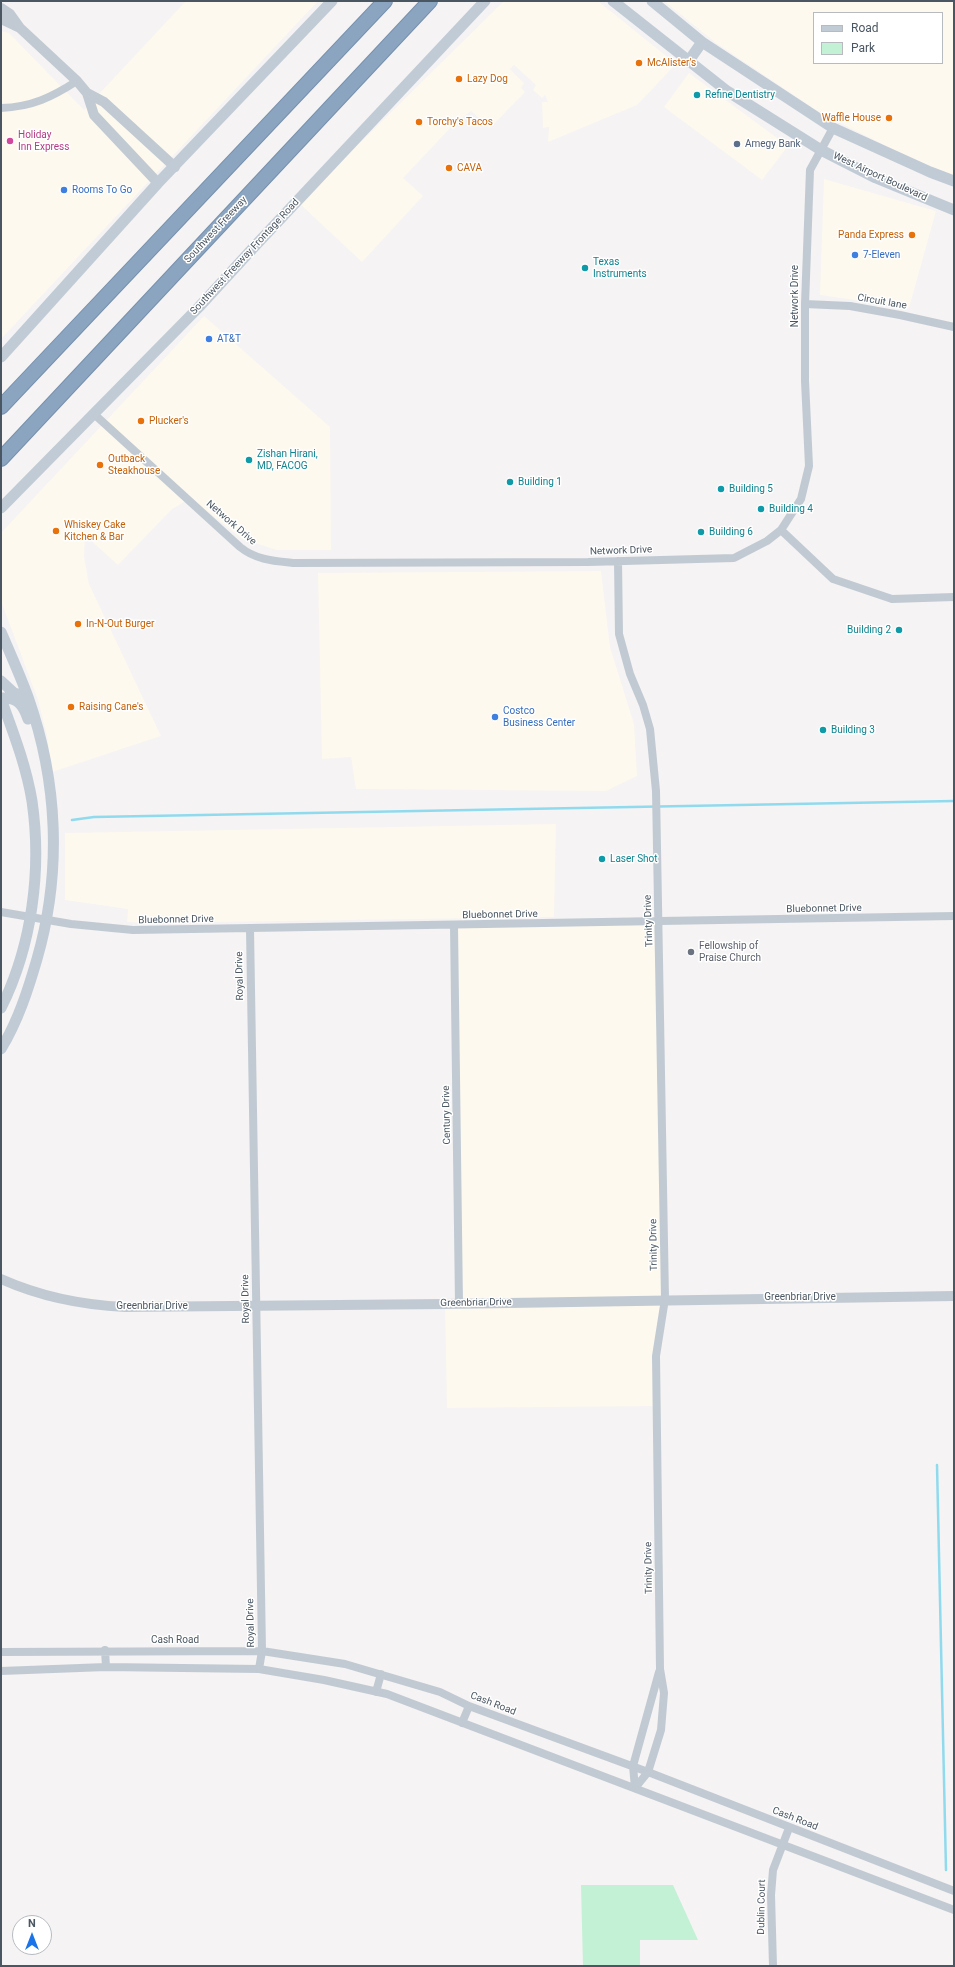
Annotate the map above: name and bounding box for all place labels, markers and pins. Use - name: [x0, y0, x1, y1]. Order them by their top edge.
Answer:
- place label: McAlister's: [647, 57, 696, 69]
- marker: McAlister's: [634, 58, 644, 68]
- place label: Lazy Dog: [467, 73, 508, 85]
- marker: Lazy Dog: [454, 74, 464, 84]
- place label: Refine Dentistry: [705, 89, 775, 101]
- marker: Refine Dentistry: [692, 90, 702, 100]
- place label: Waffle House: [822, 112, 881, 124]
- marker: Waffle House: [884, 113, 894, 123]
- place label: Torchy's Tacos: [427, 116, 493, 128]
- marker: Torchy's Tacos: [414, 117, 424, 127]
- place label: Holiday Inn Express: [18, 129, 69, 152]
- marker: Holiday Inn Express: [5, 136, 15, 146]
- place label: Amegy Bank: [745, 138, 801, 150]
- marker: Amegy Bank: [732, 139, 742, 149]
- place label: CAVA: [457, 162, 482, 174]
- marker: CAVA: [444, 163, 454, 173]
- place label: Rooms To Go: [72, 184, 132, 196]
- marker: Rooms To Go: [59, 185, 69, 195]
- place label: Panda Express: [838, 229, 904, 241]
- marker: Panda Express: [907, 230, 917, 240]
- place label: 7-Eleven: [863, 249, 900, 261]
- marker: 7-Eleven: [850, 250, 860, 260]
- place label: Texas Instruments: [593, 256, 647, 280]
- marker: Texas Instruments: [580, 263, 590, 273]
- place label: AT&T: [217, 333, 241, 345]
- marker: AT&T: [204, 334, 214, 344]
- place label: Plucker's: [149, 415, 189, 427]
- marker: Plucker's: [136, 416, 146, 426]
- place label: Zishan Hirani, MD, FACOG: [257, 448, 318, 472]
- place label: Outback Steakhouse: [108, 453, 160, 476]
- marker: Zishan Hirani, MD, FACOG: [244, 455, 254, 465]
- marker: Outback Steakhouse: [95, 460, 105, 470]
- place label: Building 1: [518, 476, 562, 488]
- marker: Building 1: [505, 477, 515, 487]
- place label: Building 5: [729, 483, 773, 495]
- marker: Building 5: [716, 484, 726, 494]
- place label: Building 4: [769, 503, 813, 515]
- marker: Building 4: [756, 504, 766, 514]
- place label: Whiskey Cake Kitchen & Bar: [64, 519, 126, 542]
- marker: Whiskey Cake Kitchen & Bar: [51, 526, 61, 536]
- place label: Building 6: [709, 526, 753, 538]
- marker: Building 6: [696, 527, 706, 537]
- place label: In-N-Out Burger: [86, 618, 154, 630]
- marker: In-N-Out Burger: [73, 619, 83, 629]
- place label: Building 2: [847, 624, 891, 636]
- marker: Building 2: [894, 625, 904, 635]
- place label: Raising Cane's: [79, 701, 143, 713]
- marker: Raising Cane's: [66, 702, 76, 712]
- place label: Costco Business Center: [503, 705, 575, 728]
- marker: Costco Business Center: [490, 712, 500, 722]
- place label: Building 3: [831, 724, 875, 736]
- marker: Building 3: [818, 725, 828, 735]
- place label: Laser Shot: [610, 853, 658, 865]
- marker: Laser Shot: [597, 854, 607, 864]
- place label: Fellowship of Praise Church: [699, 940, 761, 964]
- marker: Fellowship of Praise Church: [686, 947, 696, 957]

